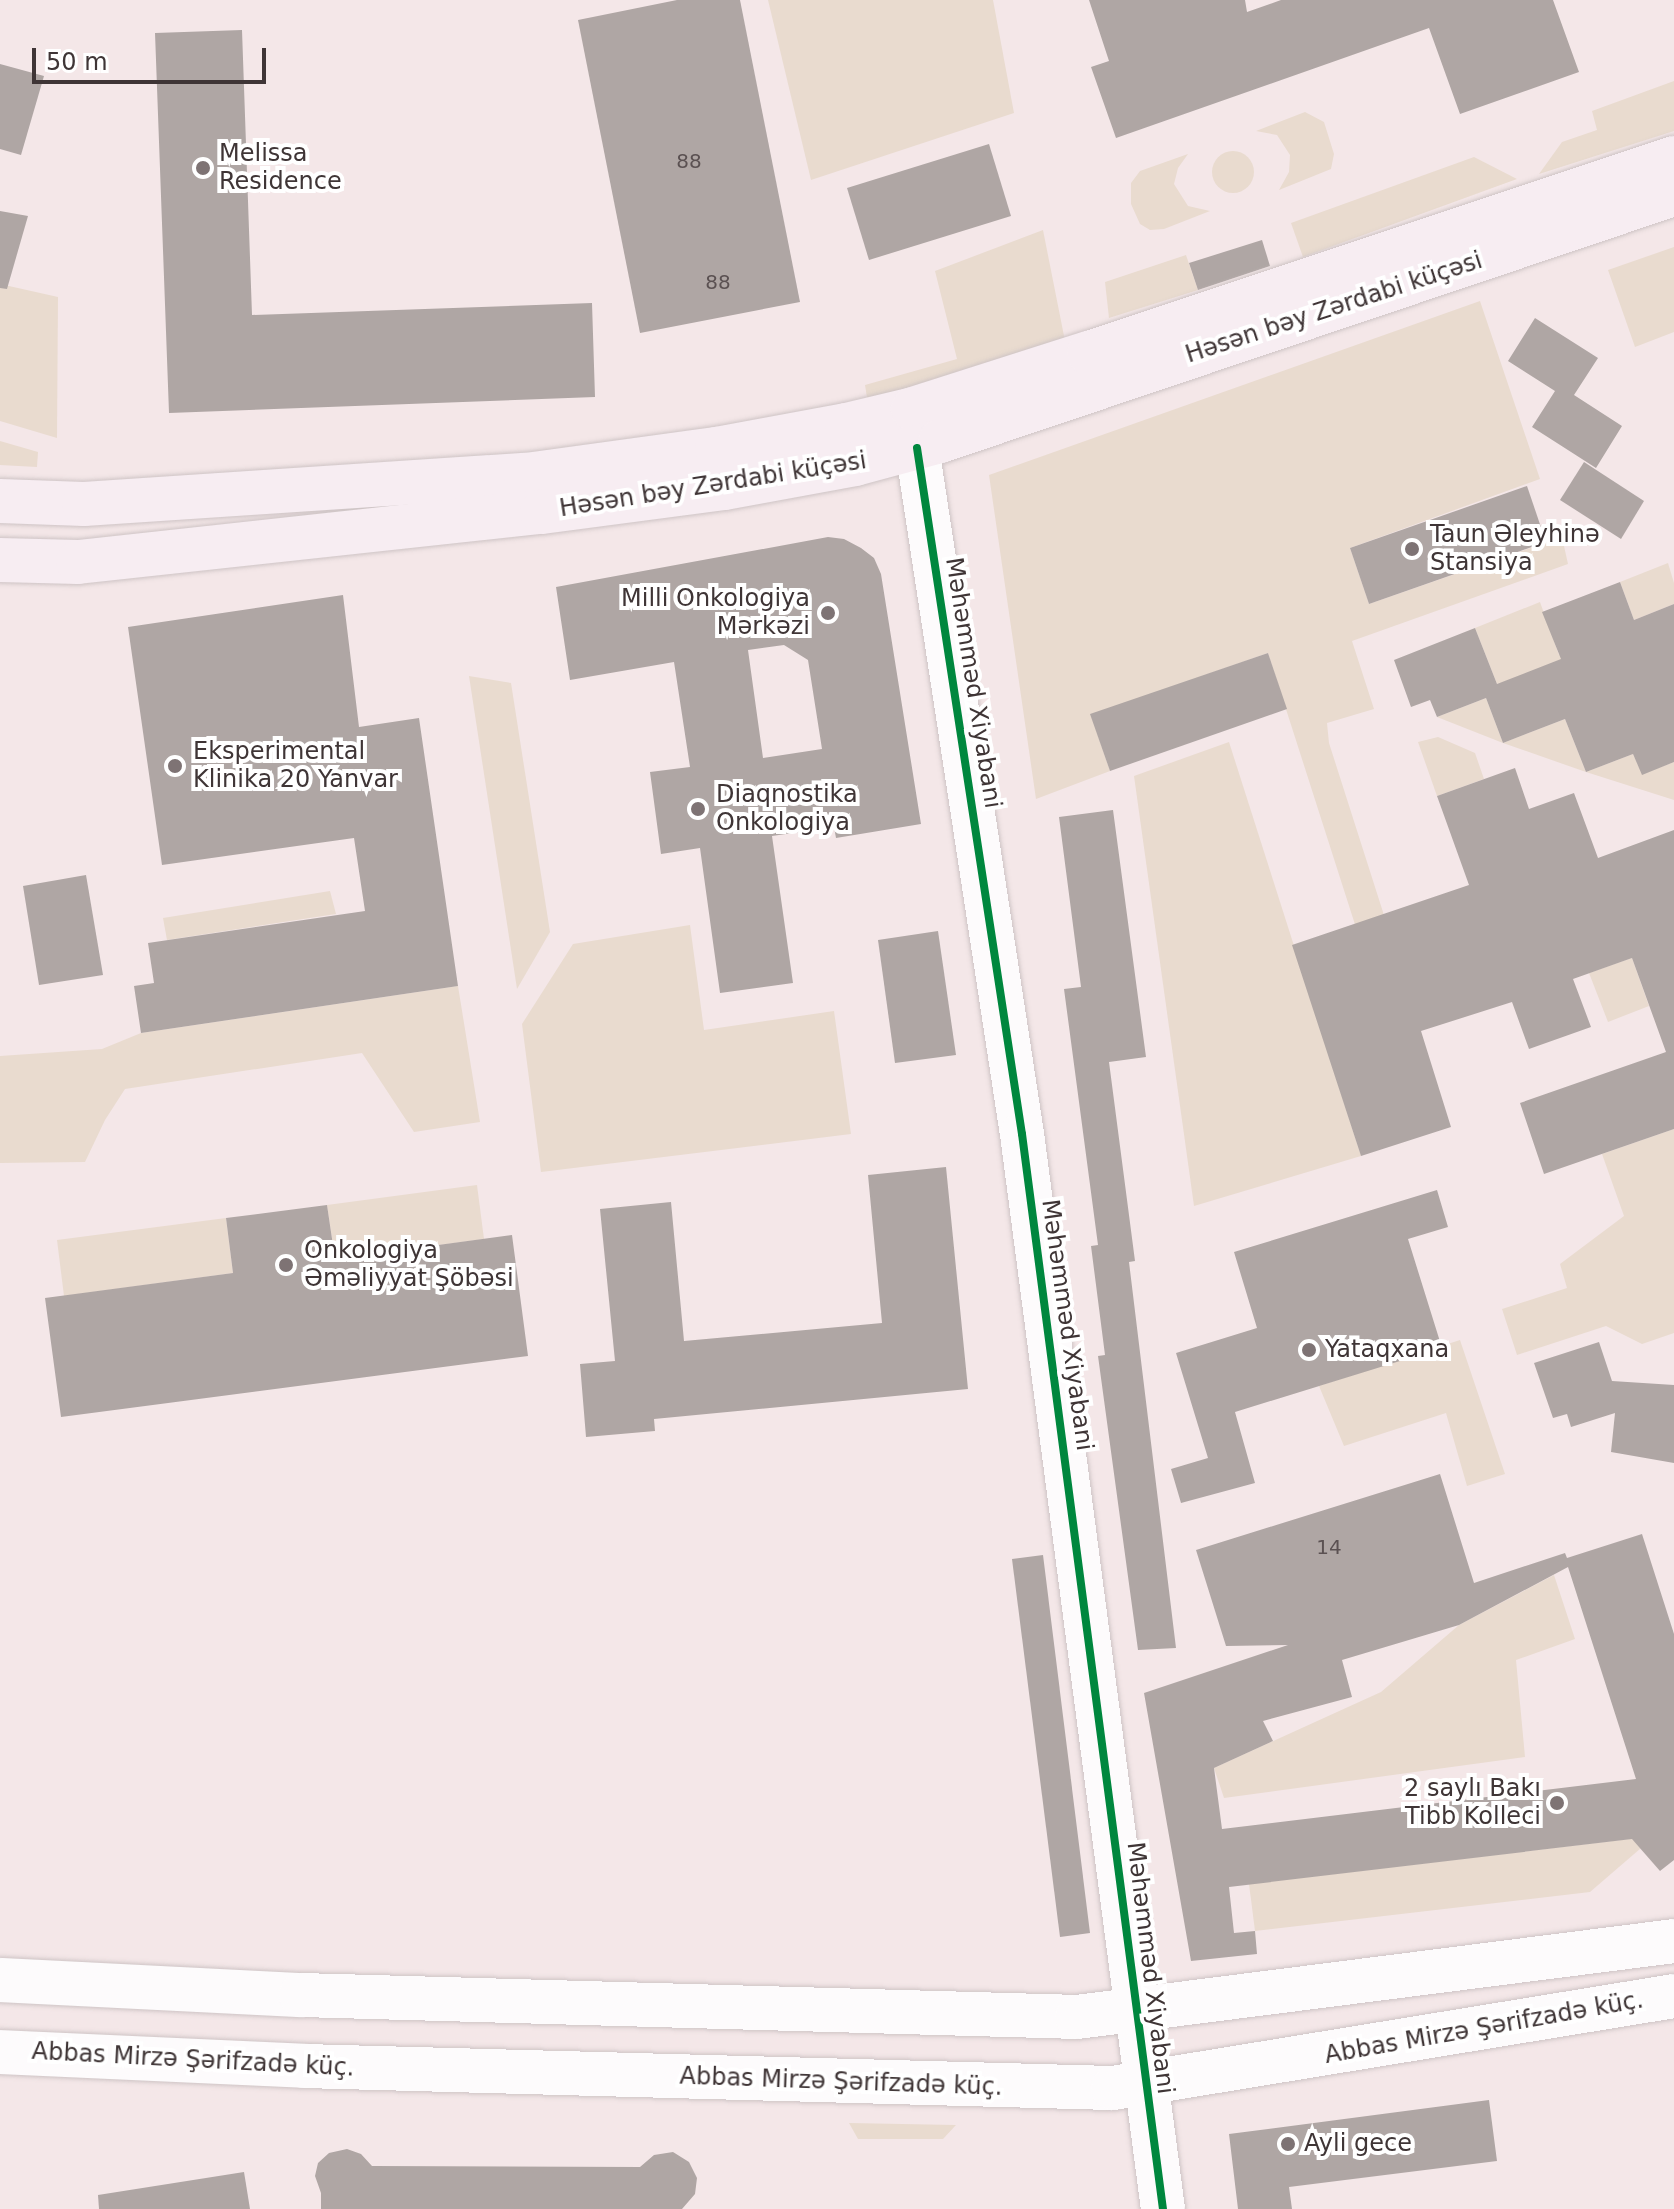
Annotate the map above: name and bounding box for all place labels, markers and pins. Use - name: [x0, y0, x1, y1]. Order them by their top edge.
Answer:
- place label: Melissa Residence: [219, 140, 342, 196]
- marker: Melissa Residence: [194, 159, 212, 177]
- place label: Taun Əleyhinə Stansiya: [1430, 521, 1600, 577]
- marker: Taun Əleyhinə Stansiya: [1401, 538, 1423, 560]
- place label: Milli Onkologiya Mərkəzi: [621, 585, 810, 641]
- marker: Milli Onkologiya Mərkəzi: [817, 602, 839, 624]
- place label: Eksperimental Klinika 20 Yanvar: [193, 738, 398, 794]
- marker: Eksperimental Klinika 20 Yanvar: [164, 755, 186, 777]
- place label: Diaqnostika Onkologiya: [716, 781, 858, 837]
- marker: Diaqnostika Onkologiya: [687, 798, 709, 820]
- place label: Onkologiya Əməliyyat Şöbəsi: [304, 1237, 514, 1293]
- marker: Onkologiya Əməliyyat Şöbəsi: [275, 1254, 297, 1276]
- place label: Yataqxana: [1325, 1336, 1449, 1364]
- marker: Yataqxana: [1300, 1341, 1318, 1359]
- place label: 2 saylı Bakı Tibb Kolleci: [1404, 1775, 1541, 1831]
- marker: 2 saylı Bakı Tibb Kolleci: [1548, 1794, 1566, 1812]
- place label: Ayli gece: [1304, 2130, 1412, 2158]
- marker: Ayli gece: [1279, 2135, 1297, 2153]

